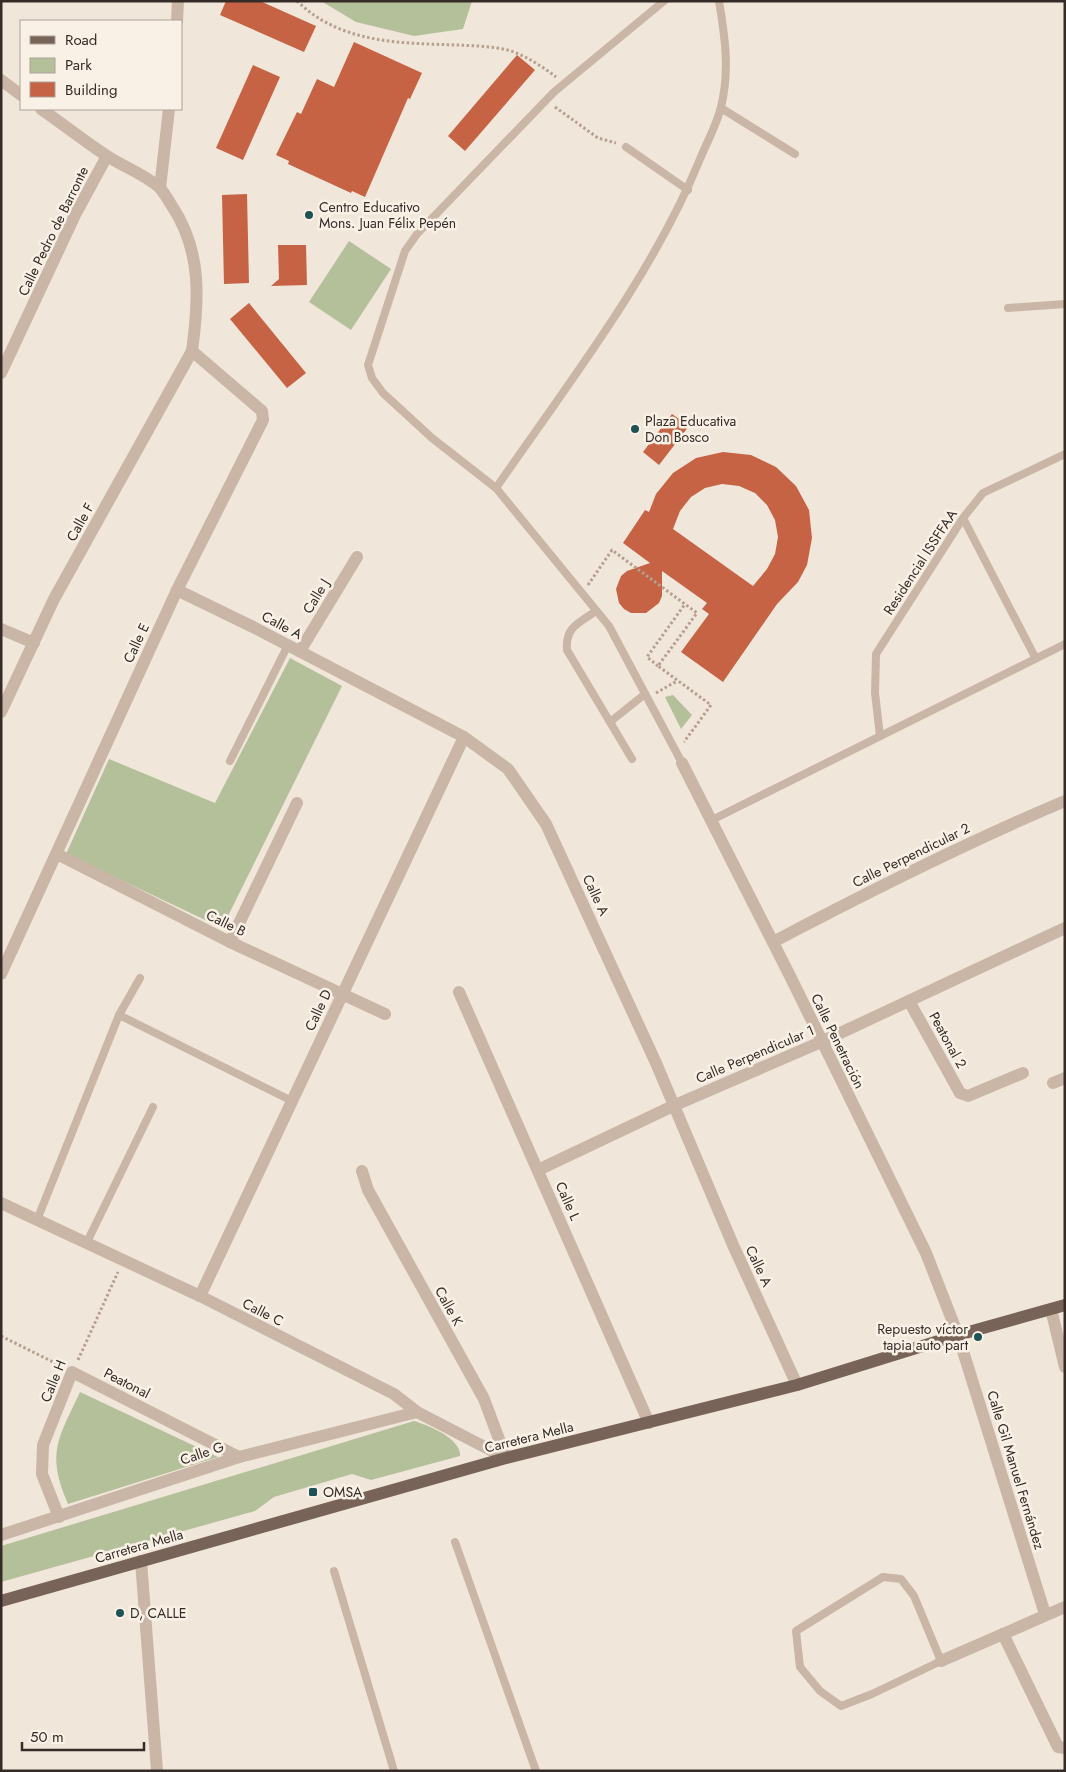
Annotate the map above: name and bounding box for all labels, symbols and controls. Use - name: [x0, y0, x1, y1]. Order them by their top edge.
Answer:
- legend: [20, 20, 182, 110]
- text: Road: [65, 29, 97, 51]
- text: Park: [65, 54, 92, 76]
- text: Building: [65, 79, 117, 101]
- street label: Calle Pedro de Barronte: [13, 163, 93, 299]
- place label: Centro Educativo Mons. Juan Félix Pepén: [319, 197, 456, 233]
- marker: Centro Educativo Mons. Juan Félix Pepén: [303, 209, 315, 221]
- place label: Plaza Educativa Don Bosco: [645, 411, 736, 447]
- marker: Plaza Educativa Don Bosco: [629, 423, 641, 435]
- street label: Calle F: [61, 499, 99, 545]
- street label: Residencial ISSFFAA: [878, 505, 962, 619]
- street label: Calle J: [298, 575, 334, 617]
- street label: Calle A: [258, 606, 307, 644]
- street label: Calle E: [118, 620, 154, 666]
- street label: Calle Perpendicular 2: [849, 818, 973, 892]
- street label: Calle A: [578, 871, 615, 920]
- street label: Calle B: [203, 905, 249, 941]
- street label: Calle D: [300, 986, 336, 1034]
- street label: Calle Penetración: [806, 990, 870, 1092]
- street label: Peatonal 2: [924, 1008, 972, 1072]
- street label: Calle Perpendicular 1: [693, 1020, 817, 1088]
- street label: Calle L: [551, 1178, 586, 1224]
- street label: Calle A: [741, 1242, 778, 1291]
- street label: Calle K: [430, 1283, 468, 1329]
- street label: Calle C: [239, 1293, 287, 1331]
- place label: Repuesto víctor tapia auto part: [877, 1319, 969, 1355]
- marker: Repuesto víctor tapia auto part: [972, 1331, 984, 1343]
- street label: Calle H: [35, 1357, 71, 1405]
- street label: Peatonal: [100, 1363, 154, 1403]
- street label: Calle Gil Manuel Fernández: [982, 1388, 1050, 1552]
- street label: Carretera Mella: [482, 1416, 576, 1458]
- street label: Calle G: [177, 1436, 227, 1470]
- place label: OMSA: [323, 1482, 363, 1502]
- marker: OMSA: [307, 1486, 319, 1498]
- street label: Carretera Mella: [93, 1524, 185, 1568]
- place label: D, CALLE: [130, 1603, 187, 1623]
- marker: D, CALLE: [114, 1607, 126, 1619]
- scale bar: [22, 1720, 145, 1752]
- text: 50 m: [30, 1726, 64, 1748]

